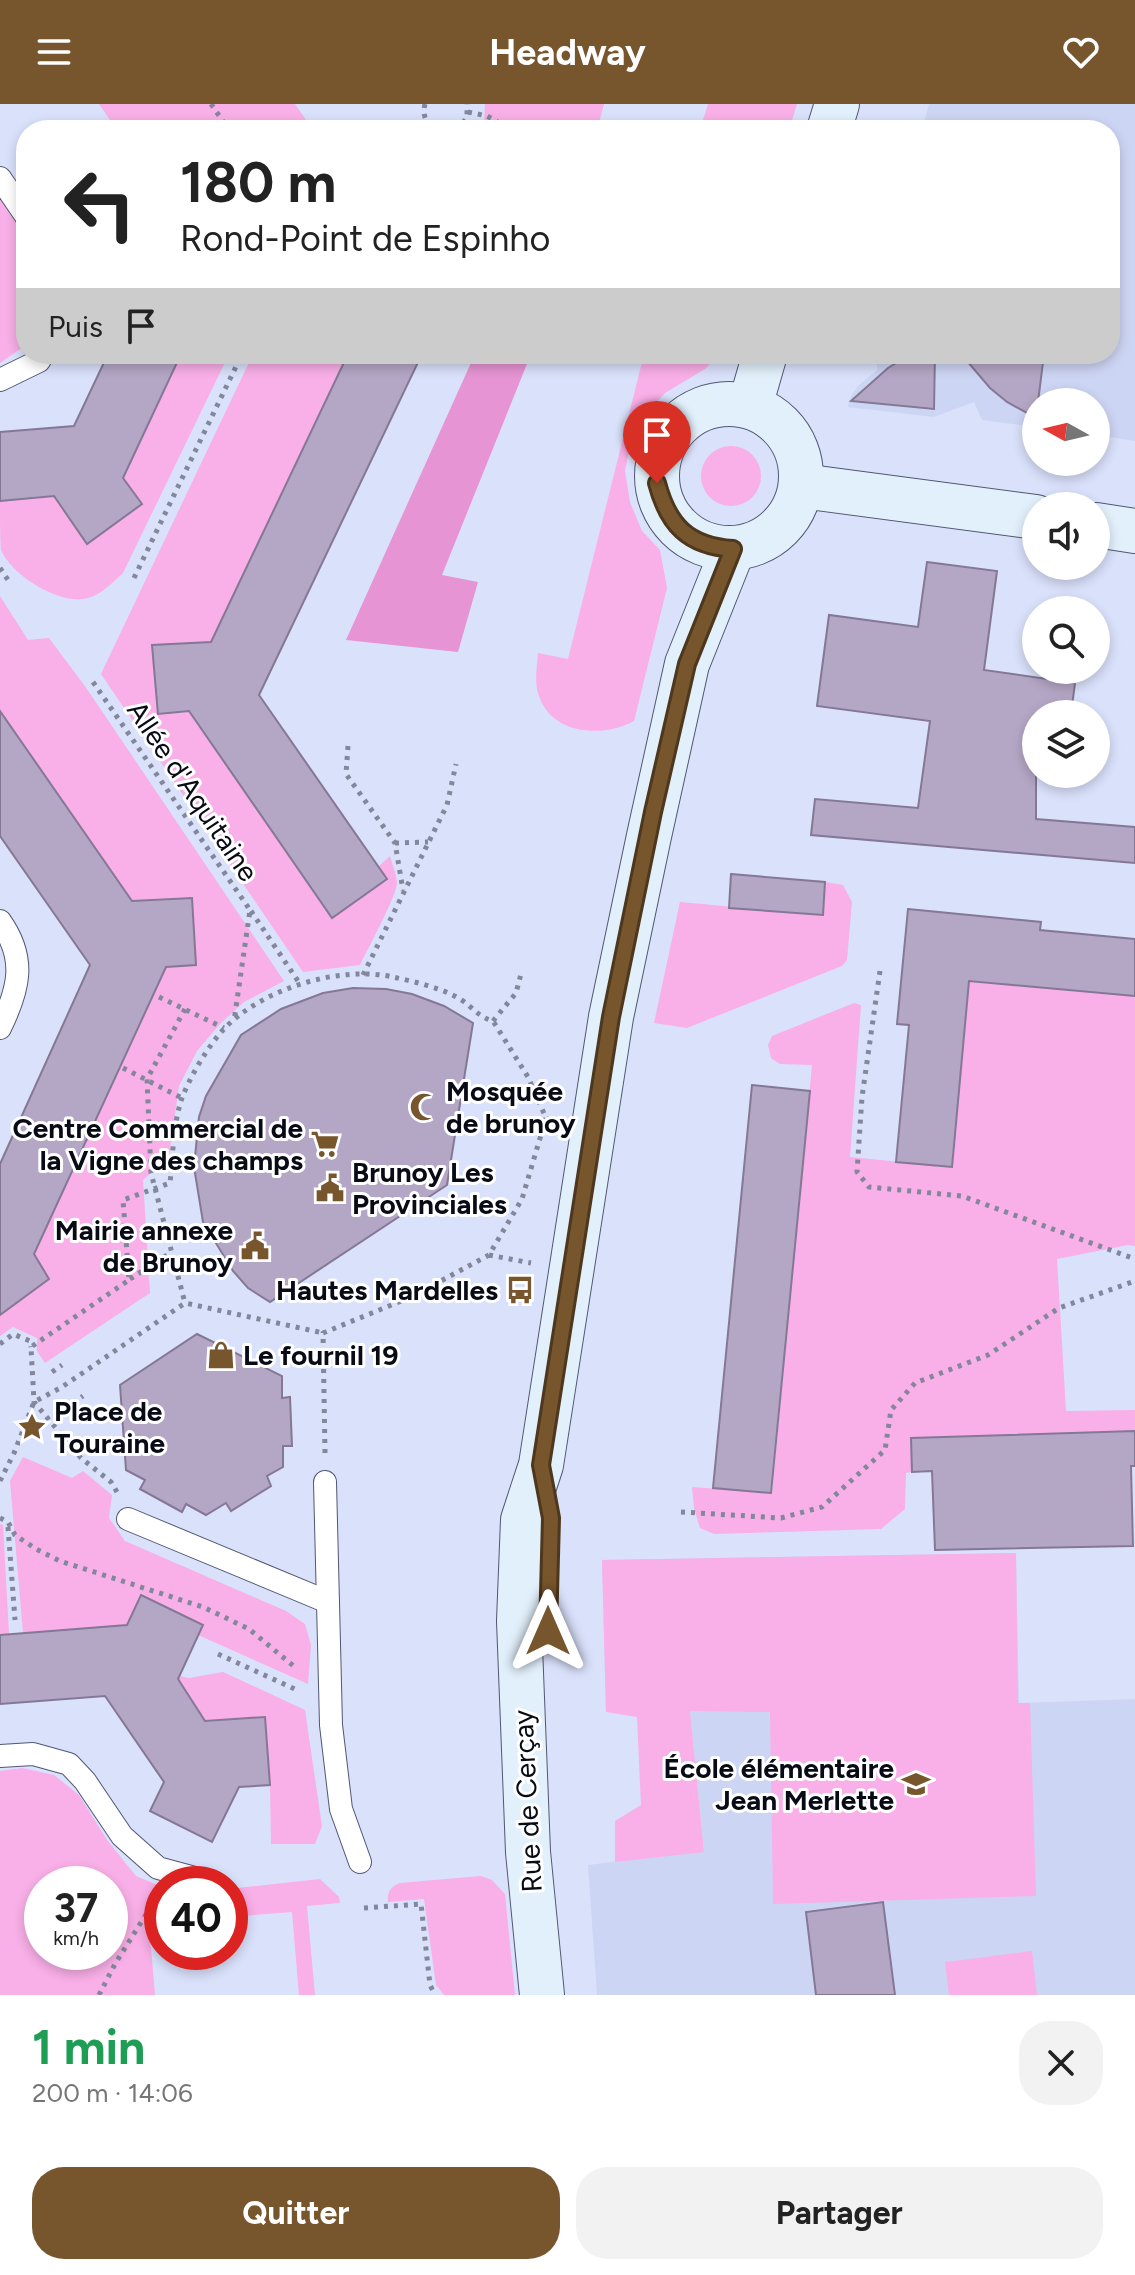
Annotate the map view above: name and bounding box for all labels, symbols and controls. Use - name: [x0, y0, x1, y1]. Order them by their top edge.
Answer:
- icon: menu: [32, 30, 76, 74]
- icon: heart: [1059, 30, 1103, 74]
- text: Headway: [489, 31, 646, 74]
- text: 180 m: [180, 149, 336, 216]
- icon: left: [48, 152, 152, 256]
- text: Rond-Point de Espinho: [180, 217, 550, 260]
- icon: arrive: [119, 304, 163, 348]
- text: Puis: [48, 308, 103, 345]
- north arrow: [1022, 388, 1110, 476]
- map controls: [1022, 388, 1110, 788]
- pin: [623, 401, 691, 483]
- icon: arrive: [635, 413, 679, 457]
- button: sound: [1022, 492, 1110, 580]
- button: search: [1022, 596, 1110, 684]
- street label: Allée d'Aquitaine: [120, 694, 266, 888]
- button: layers: [1022, 700, 1110, 788]
- place label: Mosquée de brunoy: [446, 1074, 577, 1140]
- mosque icon: Mosquée de brunoy: [409, 1092, 439, 1122]
- place label: Centre Commercial de la Vigne des champs: [12, 1111, 303, 1177]
- supermarket icon: Centre Commercial de la Vigne des champs: [310, 1129, 340, 1159]
- place label: Brunoy Les Provinciales: [352, 1155, 507, 1221]
- public building icon: Brunoy Les Provinciales: [315, 1173, 345, 1203]
- place label: Mairie annexe de Brunoy: [55, 1213, 234, 1279]
- public building icon: Mairie annexe de Brunoy: [240, 1231, 270, 1261]
- place label: Hautes Mardelles: [276, 1273, 498, 1307]
- bus stop icon: Hautes Mardelles: [505, 1275, 535, 1305]
- place label: Le fournil 19: [243, 1338, 399, 1372]
- shop icon: Le fournil 19: [206, 1340, 236, 1370]
- place label: Place de Touraine: [54, 1394, 165, 1460]
- place icon: Place de Touraine: [17, 1412, 47, 1442]
- position arrow: [506, 1589, 590, 1673]
- street label: Rue de Cerçay: [505, 1709, 549, 1893]
- place label: École élémentaire Jean Merlette: [664, 1751, 894, 1817]
- school or university icon: École élémentaire Jean Merlette: [901, 1769, 931, 1799]
- speed limit sign: 40: [144, 1866, 248, 1970]
- text: 37: [54, 1884, 98, 1932]
- text: km/h: [53, 1926, 99, 1950]
- text: 1 min: [32, 2018, 145, 2076]
- button: close: [1019, 2021, 1103, 2105]
- text: 200 m · 14:06: [32, 2077, 193, 2109]
- button: Quitter: [32, 2167, 560, 2259]
- button: Partager: [576, 2167, 1103, 2259]

